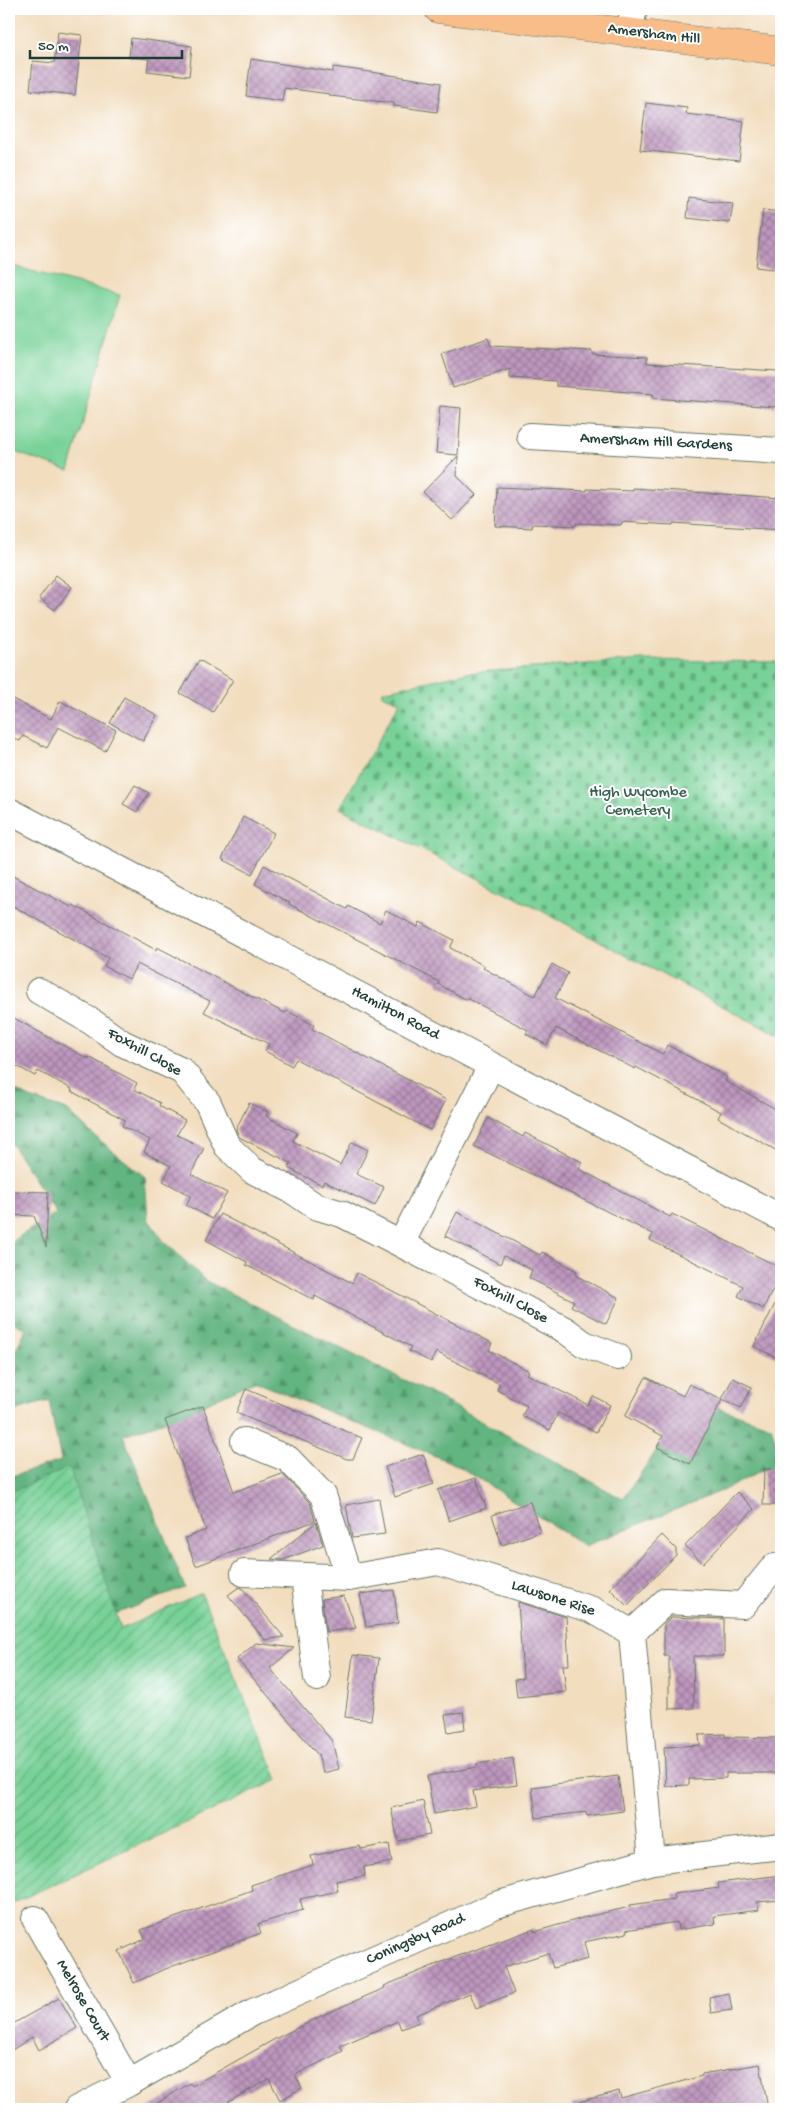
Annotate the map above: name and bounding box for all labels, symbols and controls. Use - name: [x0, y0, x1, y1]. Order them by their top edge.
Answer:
- street label: Amersham Hill: [607, 20, 701, 50]
- scale bar: [30, 28, 182, 60]
- text: 50 m: [38, 38, 69, 56]
- street label: Amersham Hill Gardens: [579, 430, 734, 457]
- park label: High Wycombe Cemetery: [589, 784, 687, 821]
- street label: Hamilton Road: [347, 983, 444, 1046]
- street label: Foxhill Close: [102, 1024, 185, 1082]
- street label: Foxhill Close: [468, 1273, 552, 1329]
- street label: Lawsone Rise: [509, 1577, 598, 1622]
- street label: Coningsby Road: [364, 1909, 470, 1970]
- street label: Melrose Court: [51, 1957, 114, 2047]

